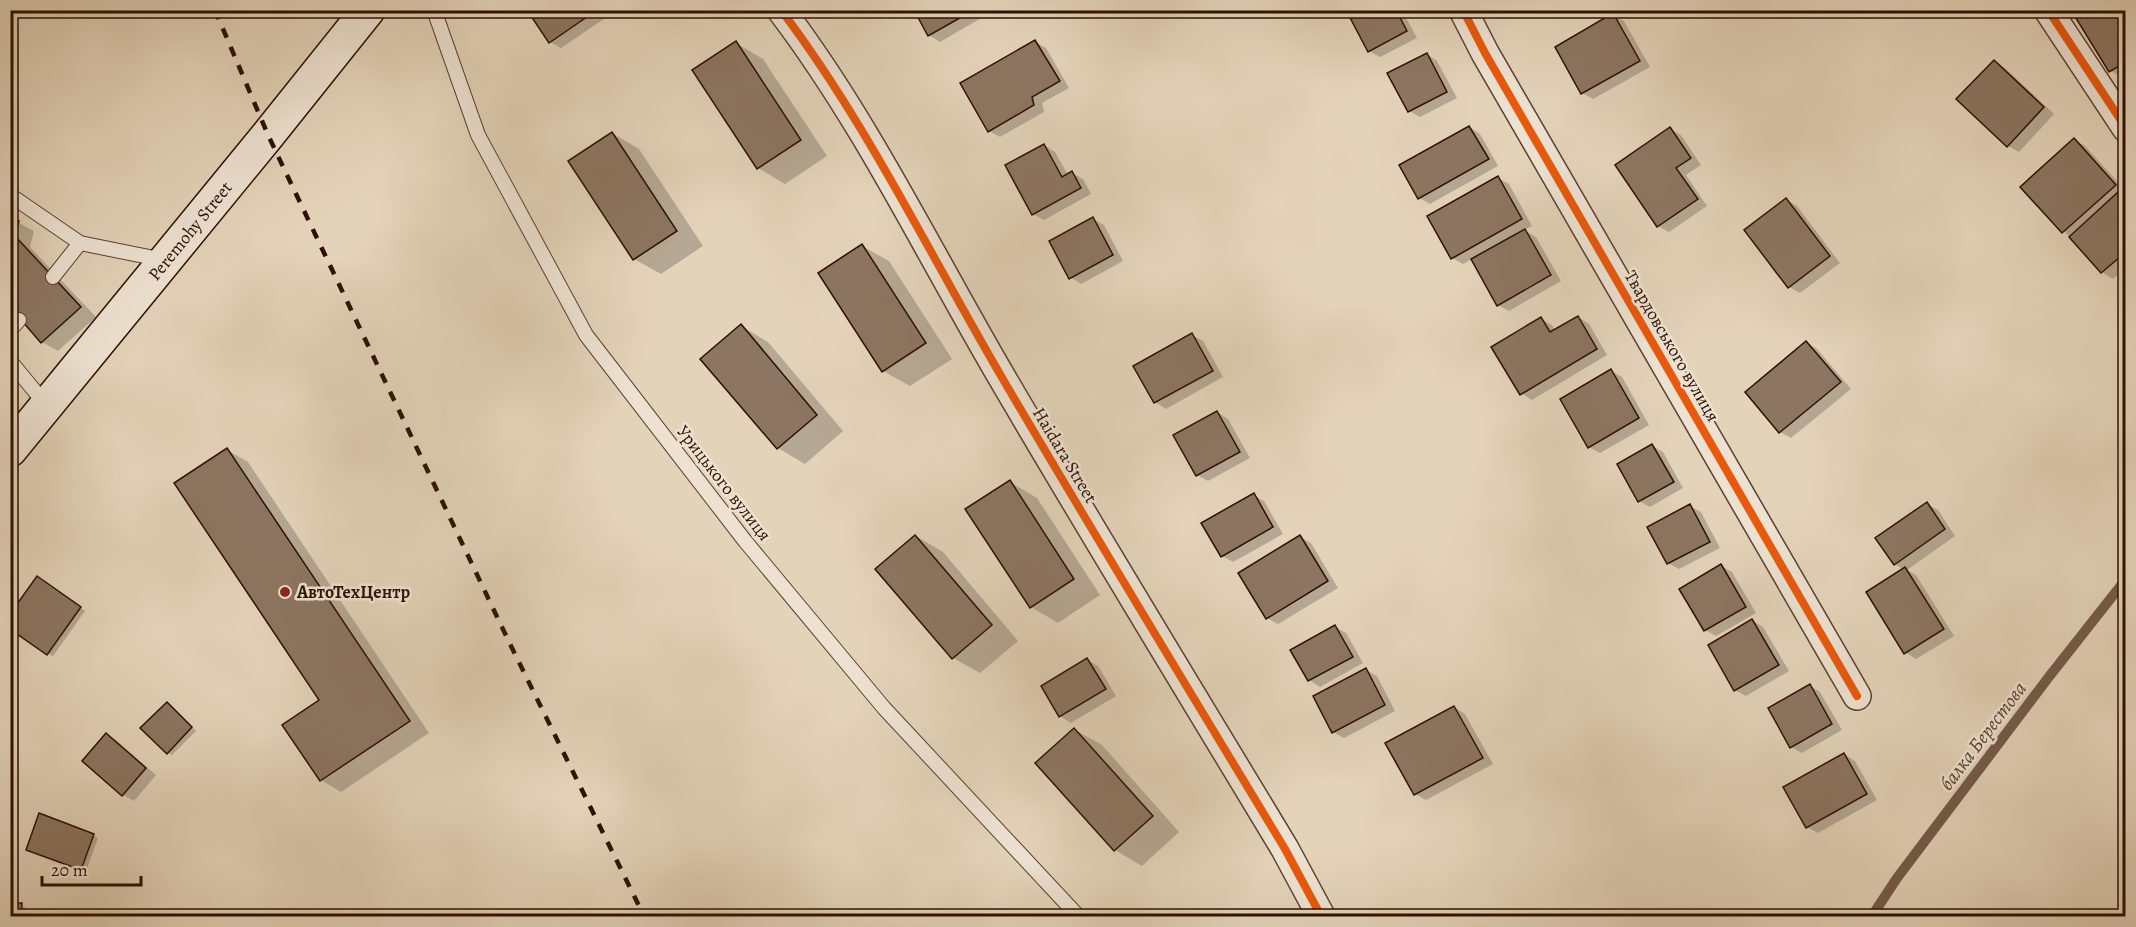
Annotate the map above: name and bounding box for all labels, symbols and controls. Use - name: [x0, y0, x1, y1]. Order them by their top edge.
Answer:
- street label: Peremohy Street: [143, 176, 237, 286]
- street label: Твардовського вулиця: [1619, 266, 1725, 426]
- street label: Haidara Street: [1027, 403, 1103, 507]
- street label: Урицького вулиця: [671, 420, 777, 546]
- place label: АвтоТехЦентр: [296, 580, 411, 604]
- marker: АвтоТехЦентр: [278, 585, 292, 599]
- water label: балка Берестова: [1933, 676, 2033, 796]
- scale bar: [42, 849, 141, 887]
- text: 20 m: [51, 858, 88, 882]

